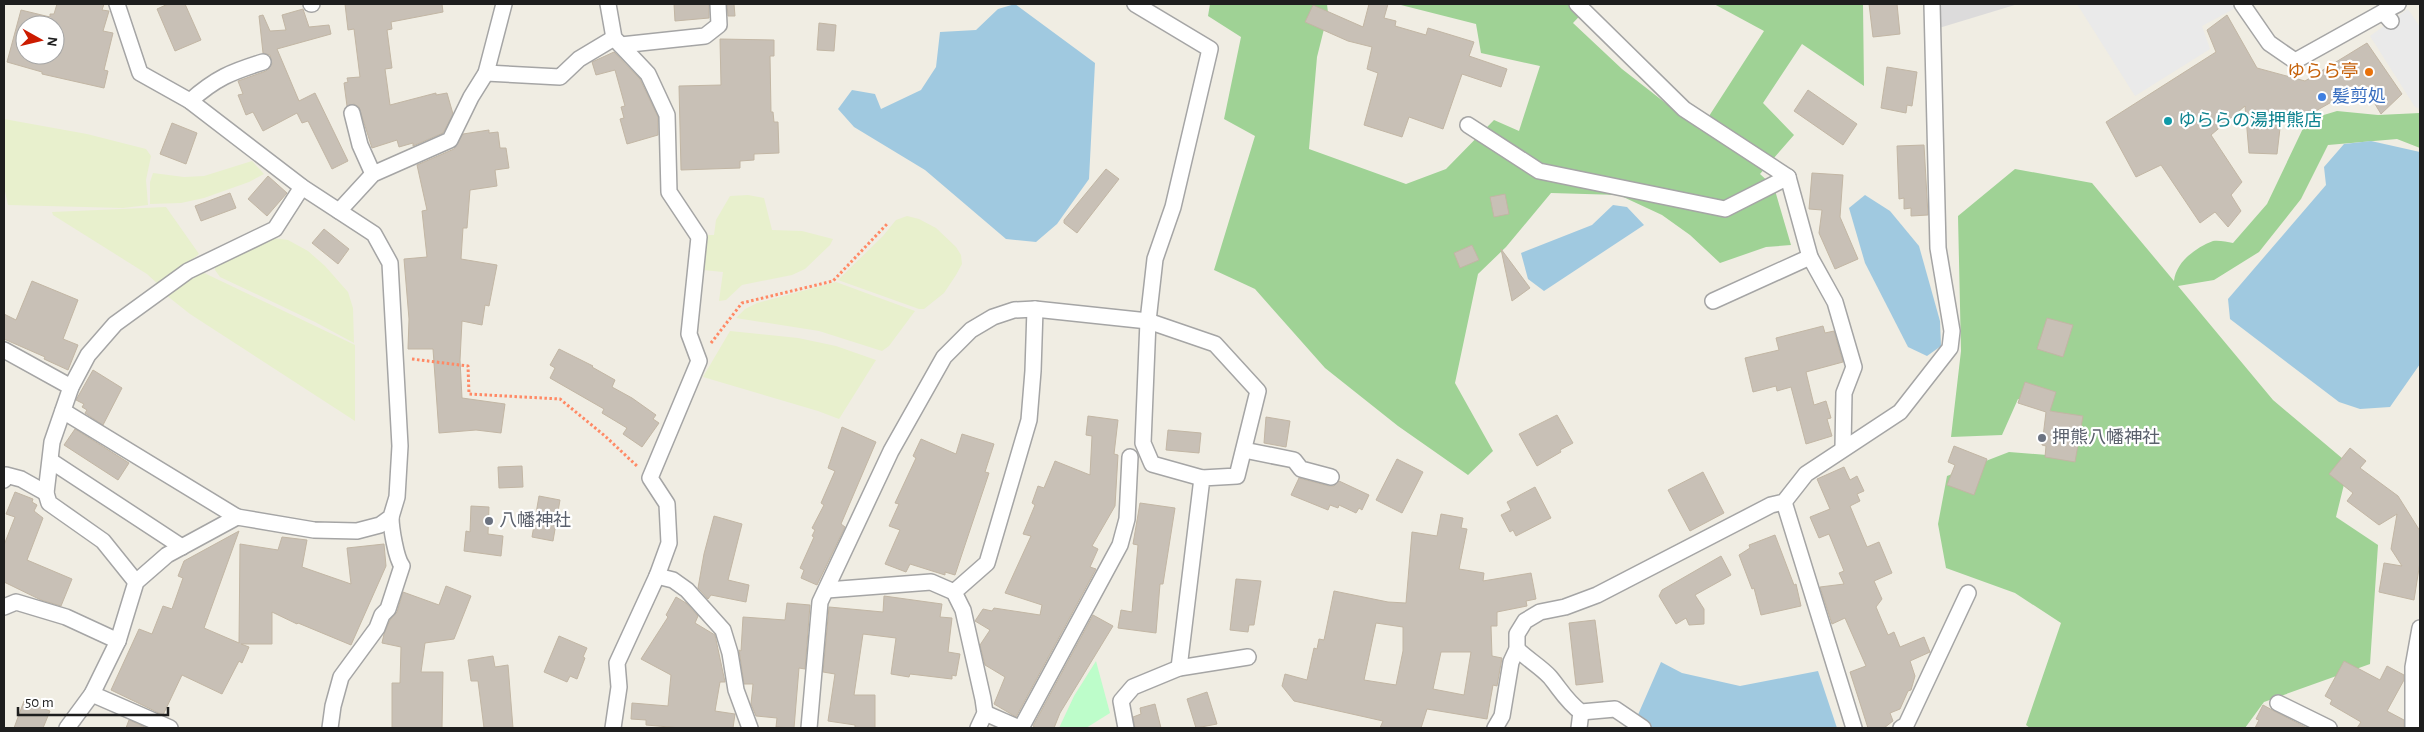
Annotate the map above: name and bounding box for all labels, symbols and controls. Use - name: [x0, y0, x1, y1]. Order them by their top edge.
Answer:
- north arrow: [15, 15, 65, 65]
- text: N: [44, 36, 59, 47]
- place label: ゆらら亭: [2287, 62, 2359, 81]
- marker: ゆらら亭: [2363, 66, 2375, 78]
- place label: 髪剪処: [2332, 86, 2386, 106]
- marker: 髪剪処: [2316, 91, 2328, 103]
- place label: ゆららの湯押熊店: [2178, 110, 2322, 130]
- marker: ゆららの湯押熊店: [2162, 115, 2174, 127]
- place label: 押熊八幡神社: [2052, 427, 2160, 447]
- marker: 押熊八幡神社: [2036, 432, 2048, 444]
- place label: 八幡神社: [499, 511, 571, 530]
- marker: 八幡神社: [483, 515, 495, 527]
- scale bar: [18, 684, 168, 716]
- text: 50 m: [25, 695, 54, 710]

